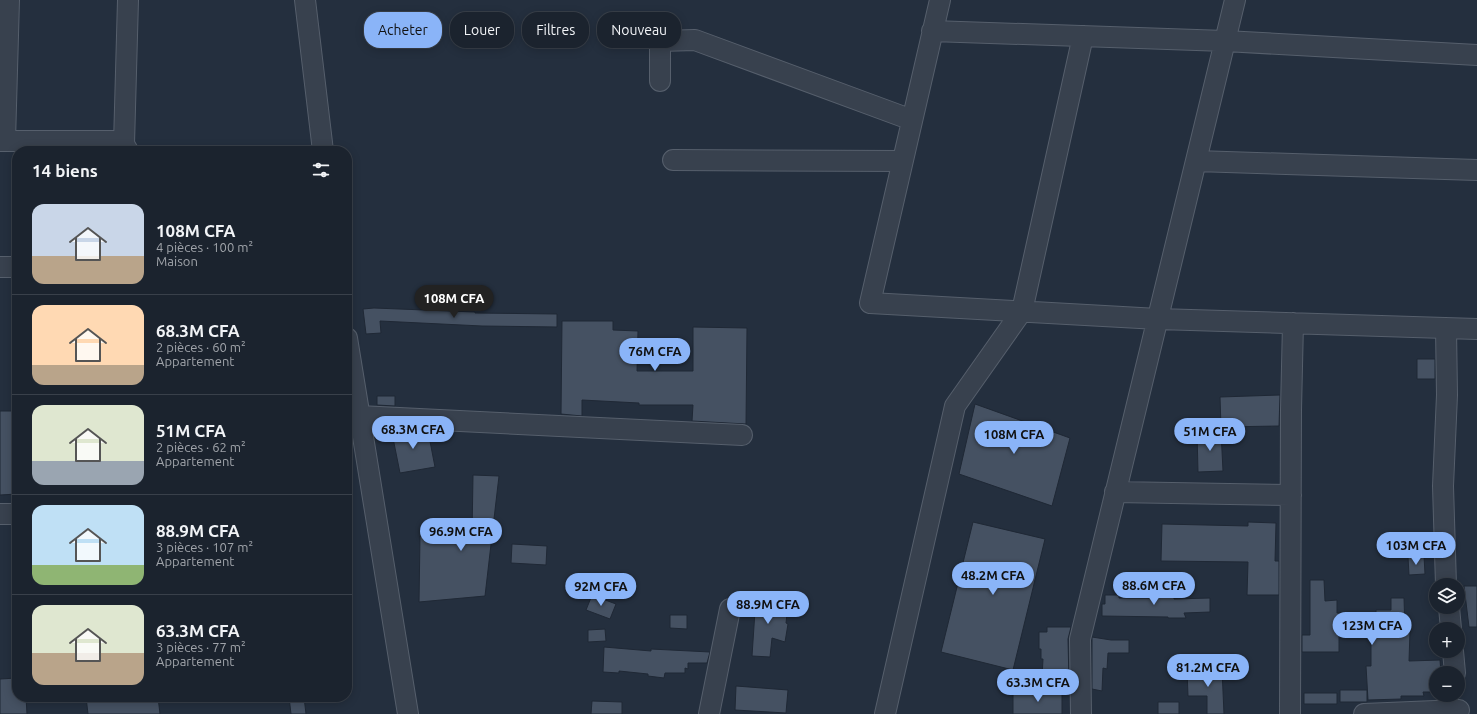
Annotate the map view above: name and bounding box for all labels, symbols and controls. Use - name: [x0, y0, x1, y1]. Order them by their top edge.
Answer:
- chip: Acheter: [364, 12, 442, 48]
- chip: Louer: [450, 12, 514, 48]
- chip: Filtres: [522, 12, 589, 48]
- chip: Nouveau: [597, 12, 681, 48]
- icon: filters: [310, 159, 332, 181]
- text: 14 biens: [32, 161, 98, 180]
- icon: home: [64, 220, 112, 268]
- text: 108M CFA: [156, 221, 236, 240]
- text: 4 pièces · 100 m²: [156, 240, 253, 254]
- text: Maison: [156, 254, 198, 268]
- pin: 108M CFA: [413, 285, 495, 319]
- text: 108M CFA: [424, 291, 484, 305]
- icon: home: [64, 321, 112, 369]
- text: 68.3M CFA: [156, 321, 240, 340]
- pin: 76M CFA: [618, 338, 692, 372]
- text: 2 pièces · 60 m²: [156, 340, 246, 354]
- text: 76M CFA: [628, 344, 682, 358]
- text: Appartement: [156, 354, 234, 368]
- pin: 68.3M CFA: [367, 416, 459, 450]
- pin: 51M CFA: [1173, 418, 1247, 452]
- icon: home: [64, 421, 112, 469]
- text: 51M CFA: [156, 421, 226, 440]
- pin: 108M CFA: [973, 421, 1055, 455]
- text: 68.3M CFA: [381, 422, 445, 436]
- text: 51M CFA: [1183, 424, 1237, 438]
- text: 108M CFA: [984, 427, 1044, 441]
- text: 2 pièces · 62 m²: [156, 440, 246, 454]
- text: Appartement: [156, 454, 234, 468]
- pin: 96.9M CFA: [415, 518, 507, 552]
- icon: home: [64, 521, 112, 569]
- text: 88.9M CFA: [156, 521, 240, 540]
- text: 96.9M CFA: [429, 524, 493, 538]
- pin: 103M CFA: [1375, 532, 1457, 566]
- text: 103M CFA: [1386, 538, 1446, 552]
- text: 3 pièces · 107 m²: [156, 540, 253, 554]
- text: Appartement: [156, 554, 234, 568]
- pin: 48.2M CFA: [947, 562, 1039, 596]
- text: 48.2M CFA: [961, 568, 1025, 582]
- pin: 88.6M CFA: [1108, 572, 1200, 606]
- pin: 92M CFA: [564, 573, 638, 607]
- text: 88.6M CFA: [1122, 578, 1186, 592]
- map controls: [1429, 578, 1465, 702]
- button: layers: [1429, 578, 1465, 614]
- text: 92M CFA: [574, 579, 628, 593]
- pin: 88.9M CFA: [722, 591, 814, 625]
- text: 88.9M CFA: [736, 597, 800, 611]
- pin: 123M CFA: [1331, 612, 1413, 646]
- text: 123M CFA: [1342, 618, 1402, 632]
- icon: home: [64, 621, 112, 669]
- text: 63.3M CFA: [156, 621, 240, 640]
- button: +: [1429, 622, 1465, 658]
- text: 3 pièces · 77 m²: [156, 640, 246, 654]
- text: Appartement: [156, 654, 234, 668]
- pin: 81.2M CFA: [1162, 654, 1254, 688]
- text: 81.2M CFA: [1176, 660, 1240, 674]
- button: −: [1429, 666, 1465, 702]
- pin: 63.3M CFA: [992, 669, 1084, 703]
- text: 63.3M CFA: [1006, 675, 1070, 689]

